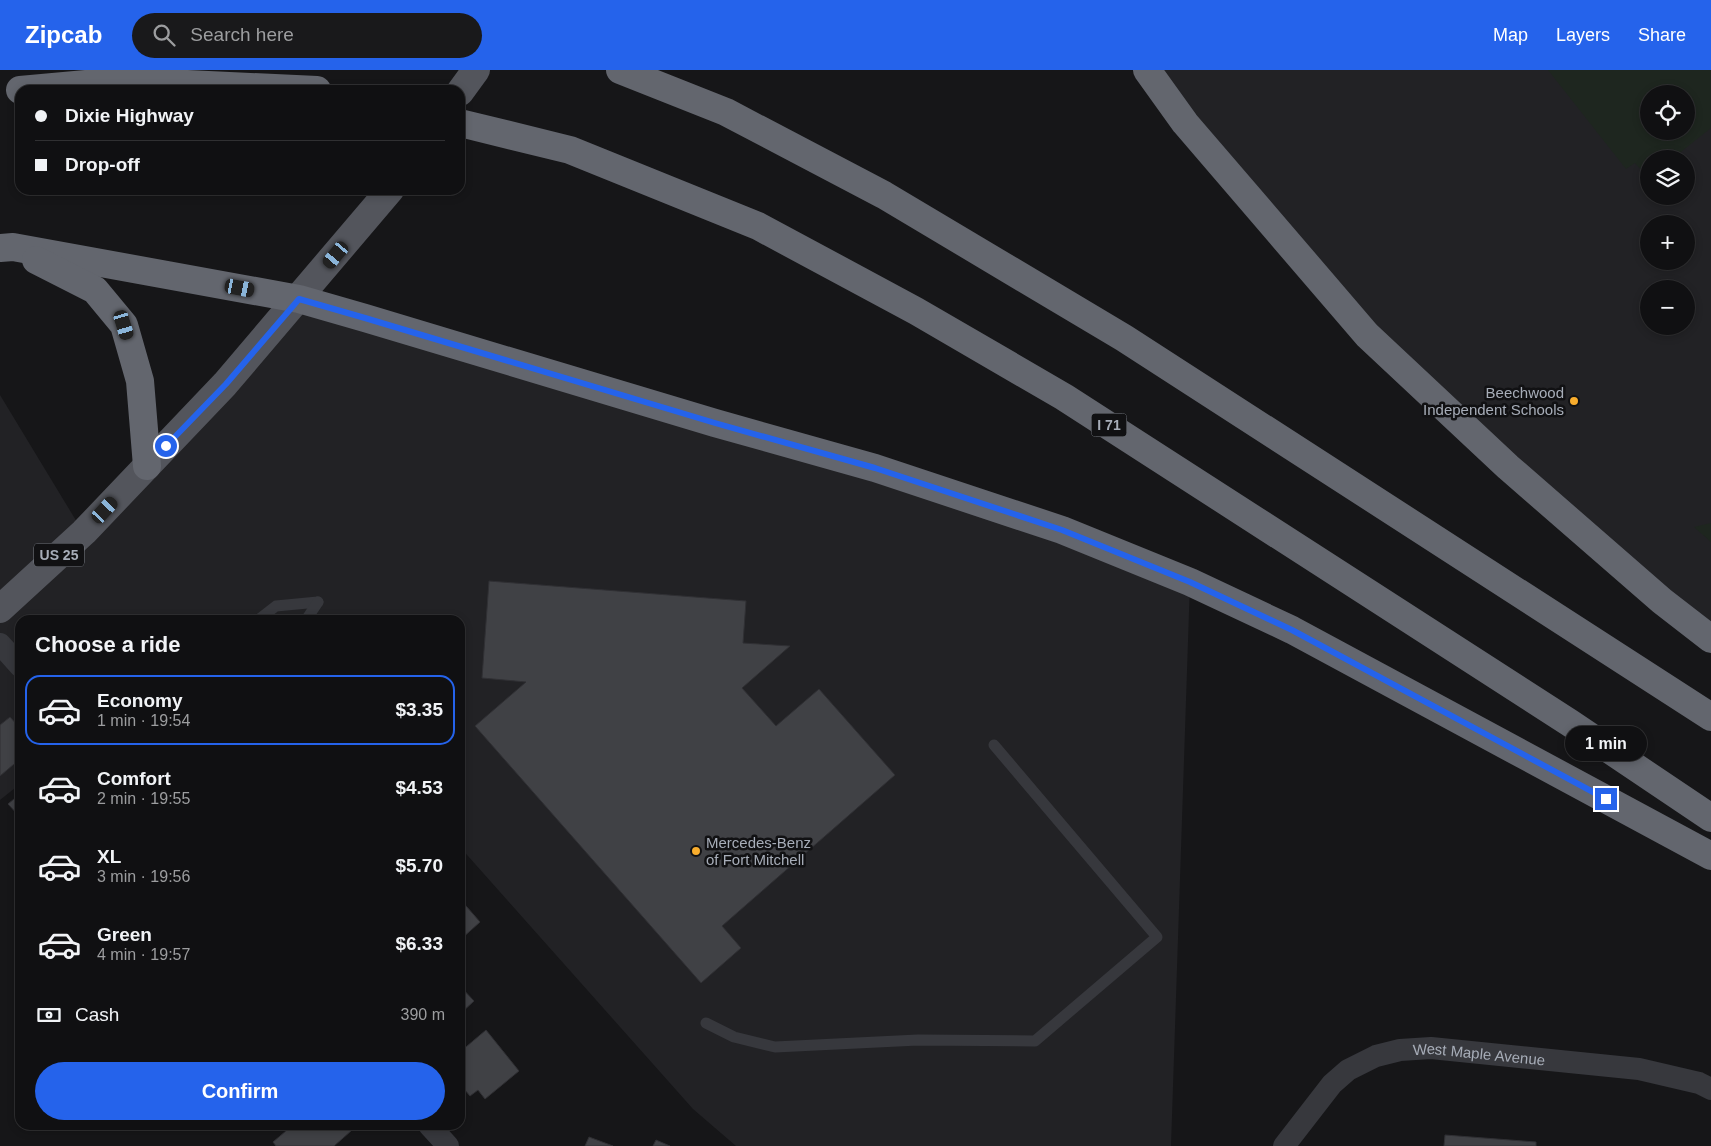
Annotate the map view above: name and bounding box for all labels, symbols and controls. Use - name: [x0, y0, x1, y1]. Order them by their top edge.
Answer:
- search box: [132, 13, 482, 58]
- text: Zipcab: [25, 21, 102, 48]
- icon: search: [150, 21, 178, 49]
- text: Search here: [190, 24, 294, 45]
- text: Map: [1493, 25, 1528, 45]
- text: Layers: [1556, 25, 1610, 45]
- text: Share: [1638, 25, 1686, 45]
- map controls: [1640, 85, 1695, 335]
- button: locate: [1640, 85, 1695, 140]
- text: Dixie Highway: [65, 105, 194, 126]
- button: layers: [1640, 150, 1695, 205]
- text: Drop-off: [65, 154, 140, 175]
- button: +: [1640, 215, 1695, 270]
- car: [320, 239, 351, 271]
- car: [223, 278, 256, 298]
- button: −: [1640, 280, 1695, 335]
- car: [112, 308, 135, 342]
- place label: Beechwood Independent Schools: [1423, 384, 1564, 418]
- marker: Beechwood Independent Schools: [1568, 395, 1580, 407]
- road number: I 71: [1092, 414, 1126, 436]
- route start: [155, 435, 177, 457]
- car: [89, 494, 120, 526]
- road number: US 25: [34, 544, 84, 566]
- text: Choose a ride: [35, 632, 180, 657]
- icon: car: [37, 688, 82, 733]
- text: Economy: [97, 690, 183, 711]
- text: $3.35: [395, 699, 443, 720]
- text: 1 min · 19:54: [97, 712, 190, 729]
- callout: 1 min: [1565, 726, 1647, 762]
- text: 1 min: [1585, 735, 1627, 752]
- icon: car: [37, 766, 82, 811]
- text: Comfort: [97, 768, 171, 789]
- text: $4.53: [395, 777, 443, 798]
- route end: [1595, 788, 1617, 810]
- text: 2 min · 19:55: [97, 790, 190, 807]
- place label: Mercedes-Benz of Fort Mitchell: [706, 834, 811, 868]
- icon: car: [37, 844, 82, 889]
- marker: Mercedes-Benz of Fort Mitchell: [690, 845, 702, 857]
- text: XL: [97, 846, 121, 867]
- text: $5.70: [395, 855, 443, 876]
- text: 3 min · 19:56: [97, 868, 190, 885]
- icon: car: [37, 922, 82, 967]
- text: Green: [97, 924, 152, 945]
- text: $6.33: [395, 933, 443, 954]
- text: 4 min · 19:57: [97, 946, 190, 963]
- icon: cash: [35, 1001, 63, 1029]
- text: Cash: [75, 1004, 119, 1025]
- text: 390 m: [401, 1006, 445, 1023]
- street label: West Maple Avenue: [1412, 1039, 1546, 1068]
- button: Confirm: [35, 1062, 445, 1120]

